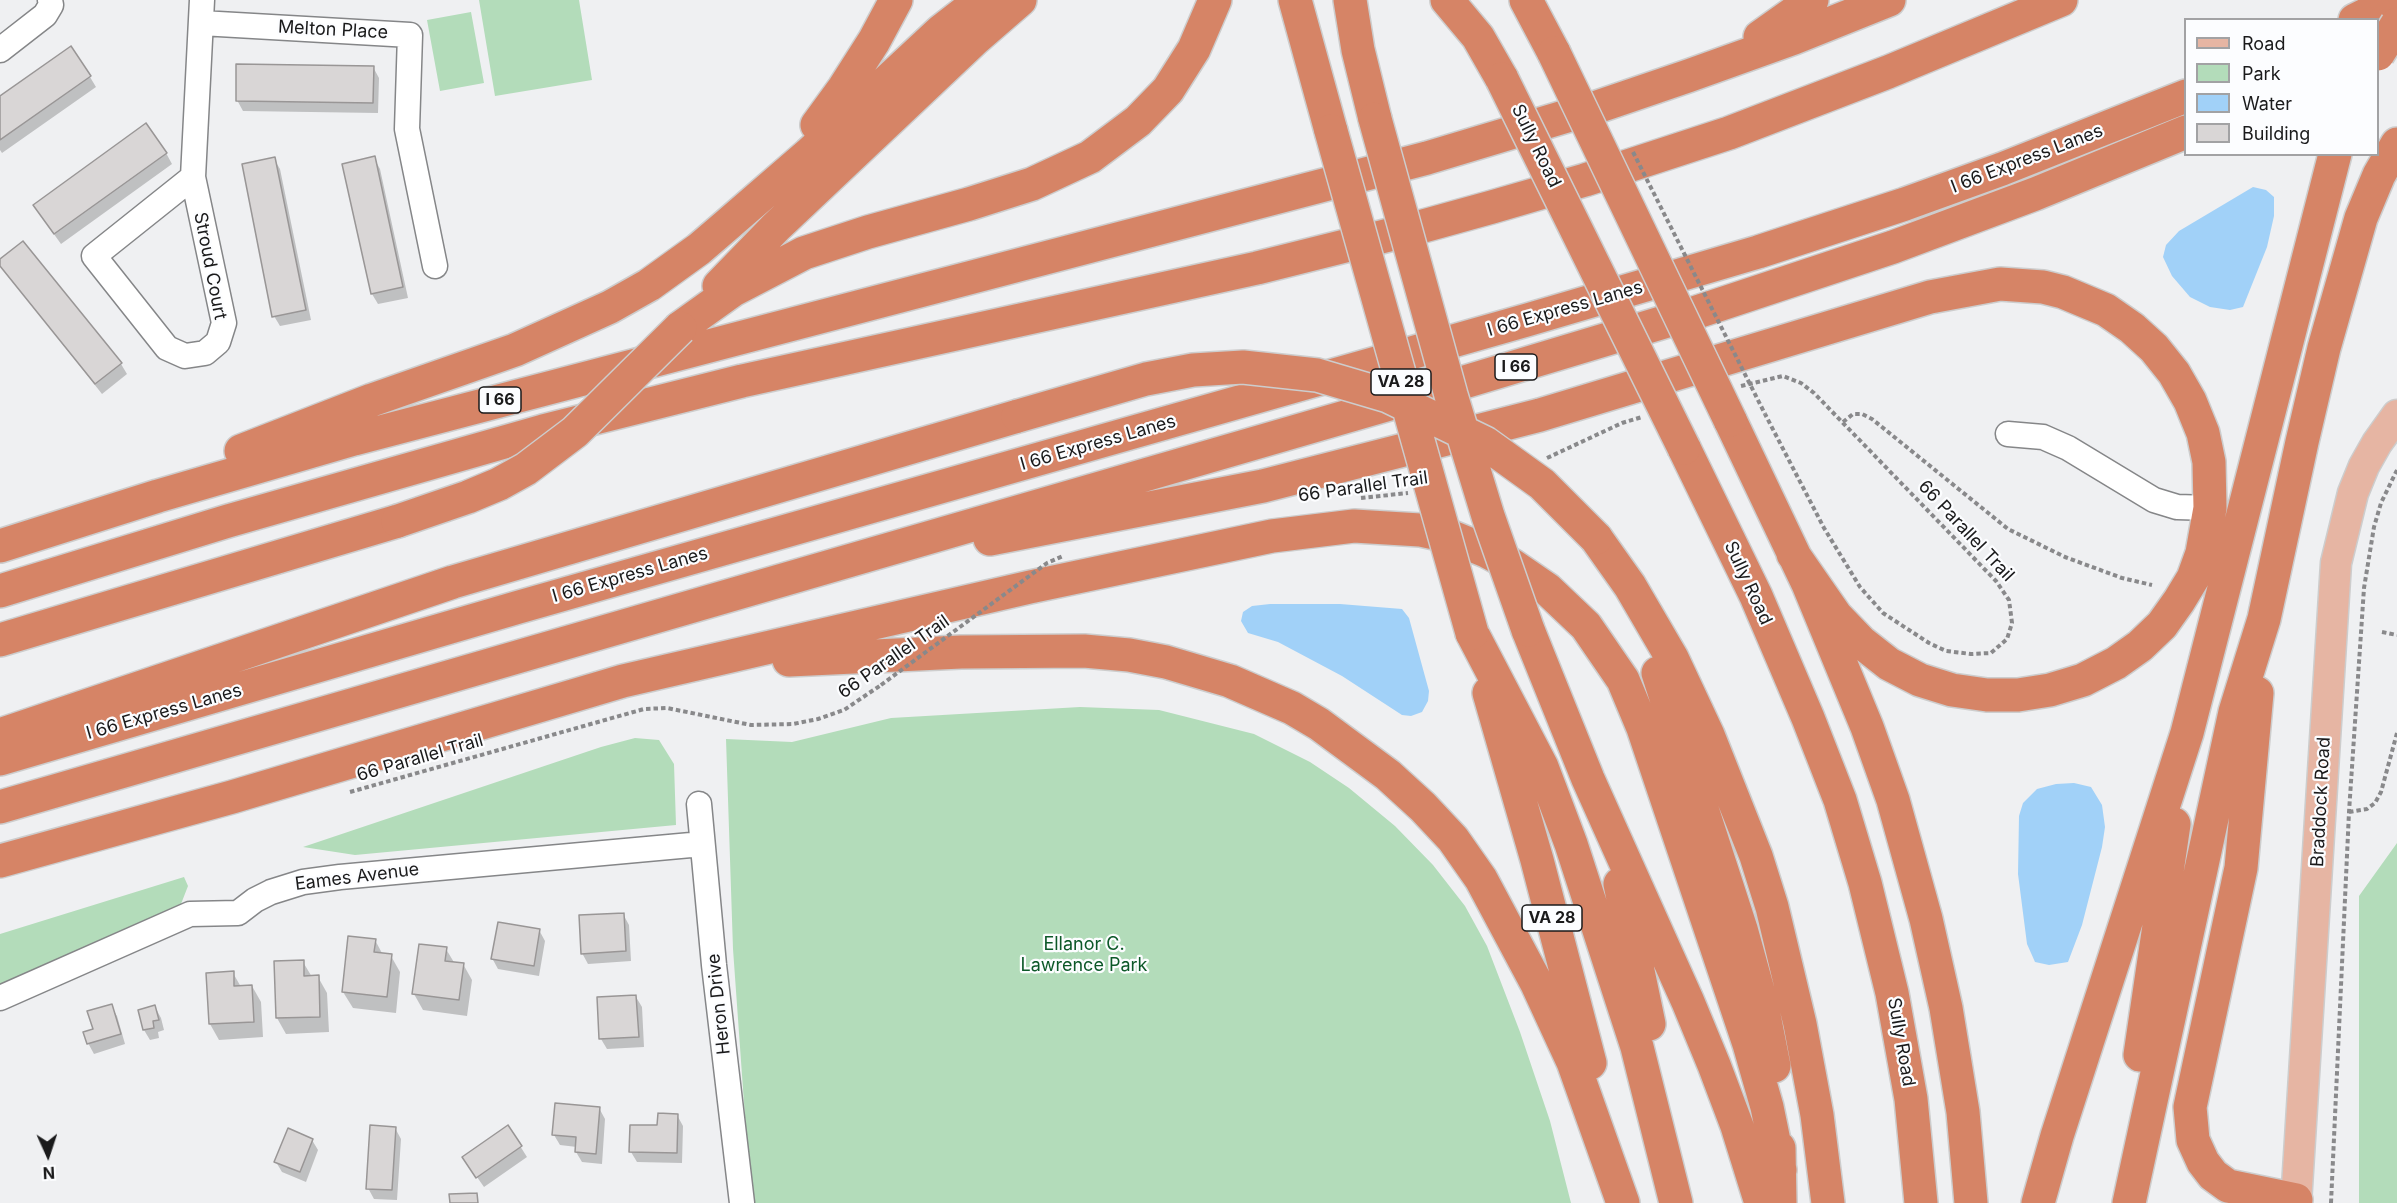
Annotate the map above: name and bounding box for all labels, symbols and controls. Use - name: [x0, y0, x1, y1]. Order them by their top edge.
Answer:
- street label: Melton Place: [277, 16, 389, 44]
- legend: [2184, 18, 2379, 156]
- text: Road: [2242, 33, 2285, 54]
- text: Park: [2242, 63, 2281, 84]
- text: Water: [2242, 93, 2292, 114]
- street label: Sully Road: [1507, 101, 1565, 191]
- street label: I 66 Express Lanes: [1948, 120, 2106, 198]
- text: Building: [2242, 123, 2310, 144]
- street label: Stroud Court: [189, 210, 231, 322]
- street label: I 66 Express Lanes: [1485, 276, 1645, 342]
- road number: I 66: [1495, 354, 1537, 380]
- road number: VA 28: [1371, 369, 1431, 395]
- road number: I 66: [479, 387, 521, 413]
- street label: I 66 Express Lanes: [1018, 410, 1178, 476]
- street label: 66 Parallel Trail: [1297, 467, 1429, 507]
- street label: 66 Parallel Trail: [1914, 476, 2018, 586]
- street label: Sully Road: [1719, 538, 1777, 628]
- street label: I 66 Express Lanes: [550, 542, 710, 608]
- street label: 66 Parallel Trail: [834, 611, 954, 703]
- street label: I 66 Express Lanes: [84, 679, 244, 745]
- street label: 66 Parallel Trail: [354, 730, 486, 786]
- street label: Braddock Road: [2307, 736, 2335, 868]
- street label: Eames Avenue: [294, 859, 420, 895]
- road number: VA 28: [1522, 905, 1582, 931]
- park label: Ellanor C. Lawrence Park: [1020, 934, 1148, 976]
- street label: Heron Drive: [703, 952, 735, 1056]
- street label: Sully Road: [1883, 996, 1919, 1088]
- north arrow: [18, 1125, 78, 1185]
- text: N: [42, 1163, 56, 1183]

